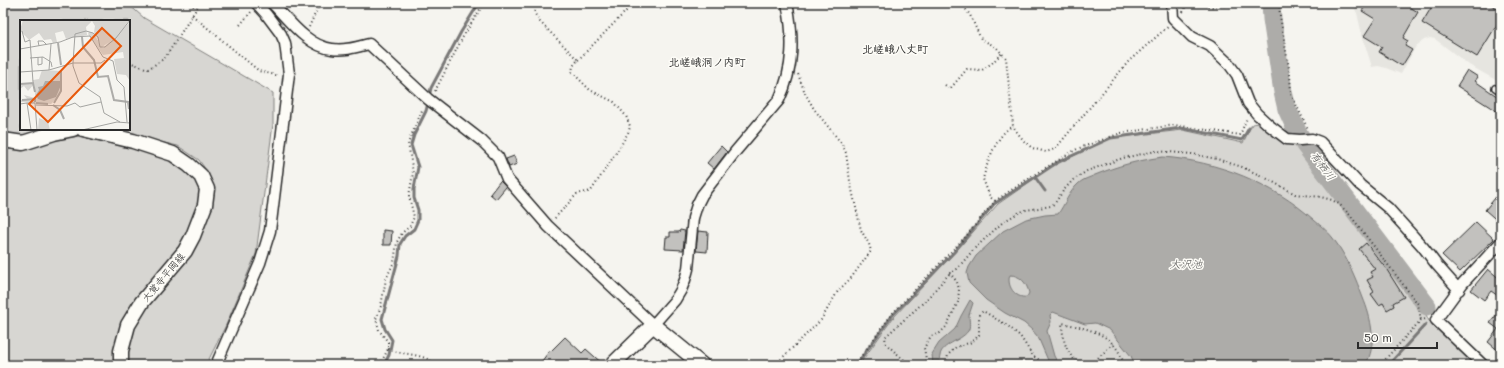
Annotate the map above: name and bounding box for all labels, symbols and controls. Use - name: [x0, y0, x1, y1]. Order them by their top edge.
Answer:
- inset map: [20, 20, 130, 130]
- district label: 北嵯峨八丈町: [862, 41, 929, 56]
- district label: 北嵯峨洞ノ内町: [669, 54, 746, 69]
- water label: 有栖川: [1307, 148, 1339, 183]
- street label: 大覚寺平岡線: [138, 250, 188, 304]
- water label: 大沢池: [1170, 256, 1203, 271]
- scale bar: [1358, 324, 1437, 350]
- text: 50 m: [1364, 329, 1392, 345]

